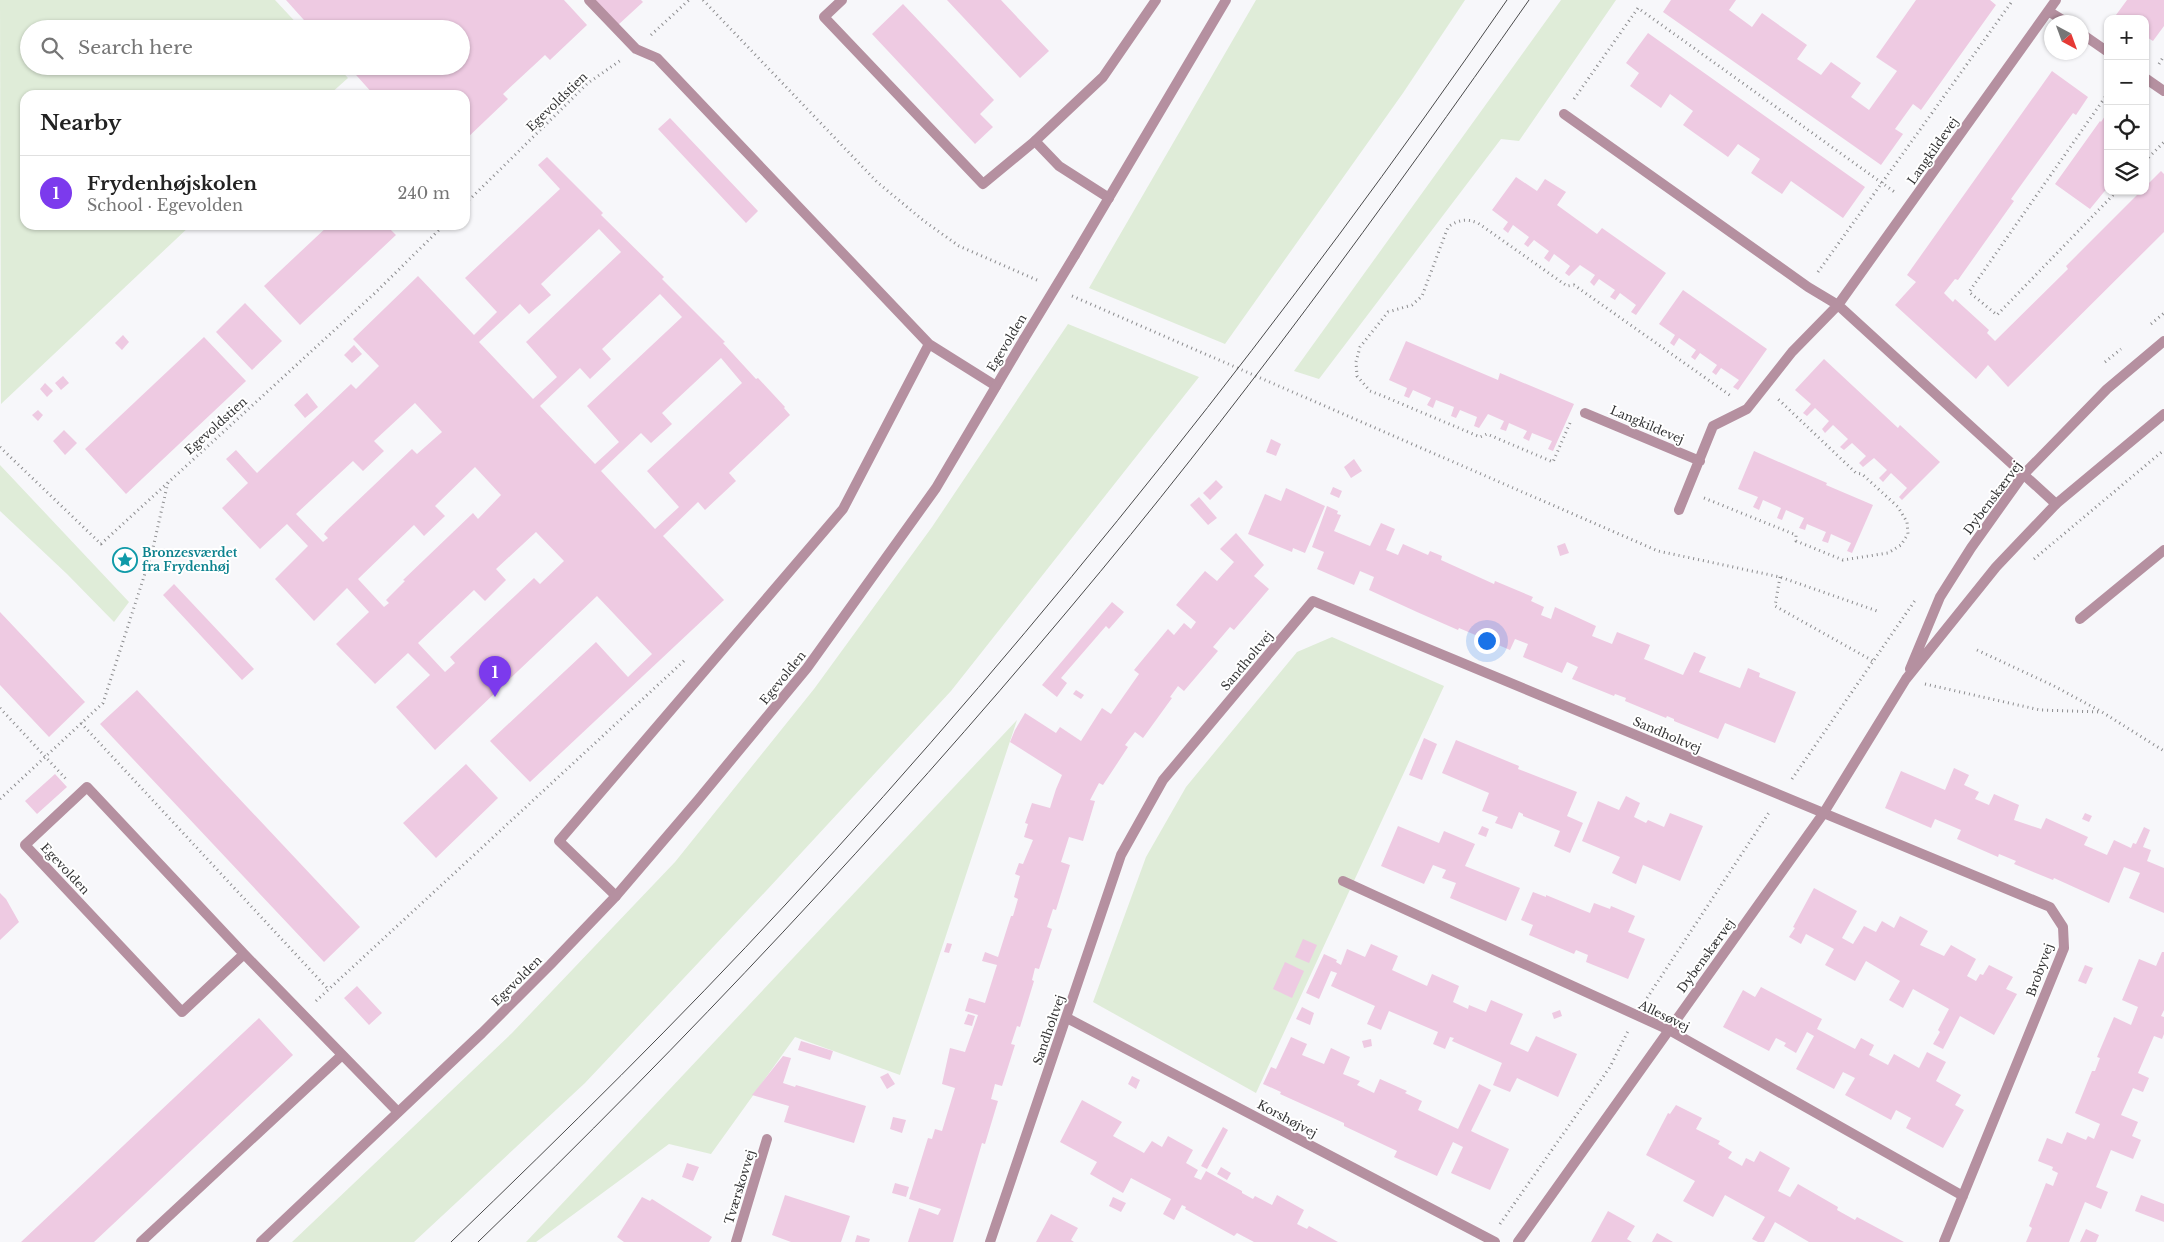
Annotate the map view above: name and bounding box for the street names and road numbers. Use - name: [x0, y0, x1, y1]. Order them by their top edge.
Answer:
- street label: Egevoldstien: [523, 69, 590, 134]
- street label: Langkildevej: [1904, 114, 1961, 187]
- street label: Egevolden: [984, 311, 1030, 374]
- street label: Egevoldstien: [181, 394, 250, 458]
- street label: Langkildevej: [1608, 402, 1686, 447]
- street label: Dybenskærvej: [1960, 458, 2025, 537]
- street label: Sandholtvej: [1217, 628, 1276, 693]
- street label: Egevolden: [756, 648, 809, 708]
- street label: Sandholtvej: [1631, 713, 1704, 756]
- street label: Egevolden: [38, 840, 93, 897]
- street label: Dybenskærvej: [1674, 916, 1737, 996]
- street label: Brobyvej: [2023, 941, 2056, 998]
- street label: Egevolden: [489, 953, 545, 1009]
- street label: Sandholtvej: [1030, 993, 1067, 1067]
- street label: Allesøvej: [1636, 996, 1692, 1034]
- street label: Korshøjvej: [1255, 1097, 1320, 1141]
- street label: Tværskovvej: [721, 1148, 758, 1226]

